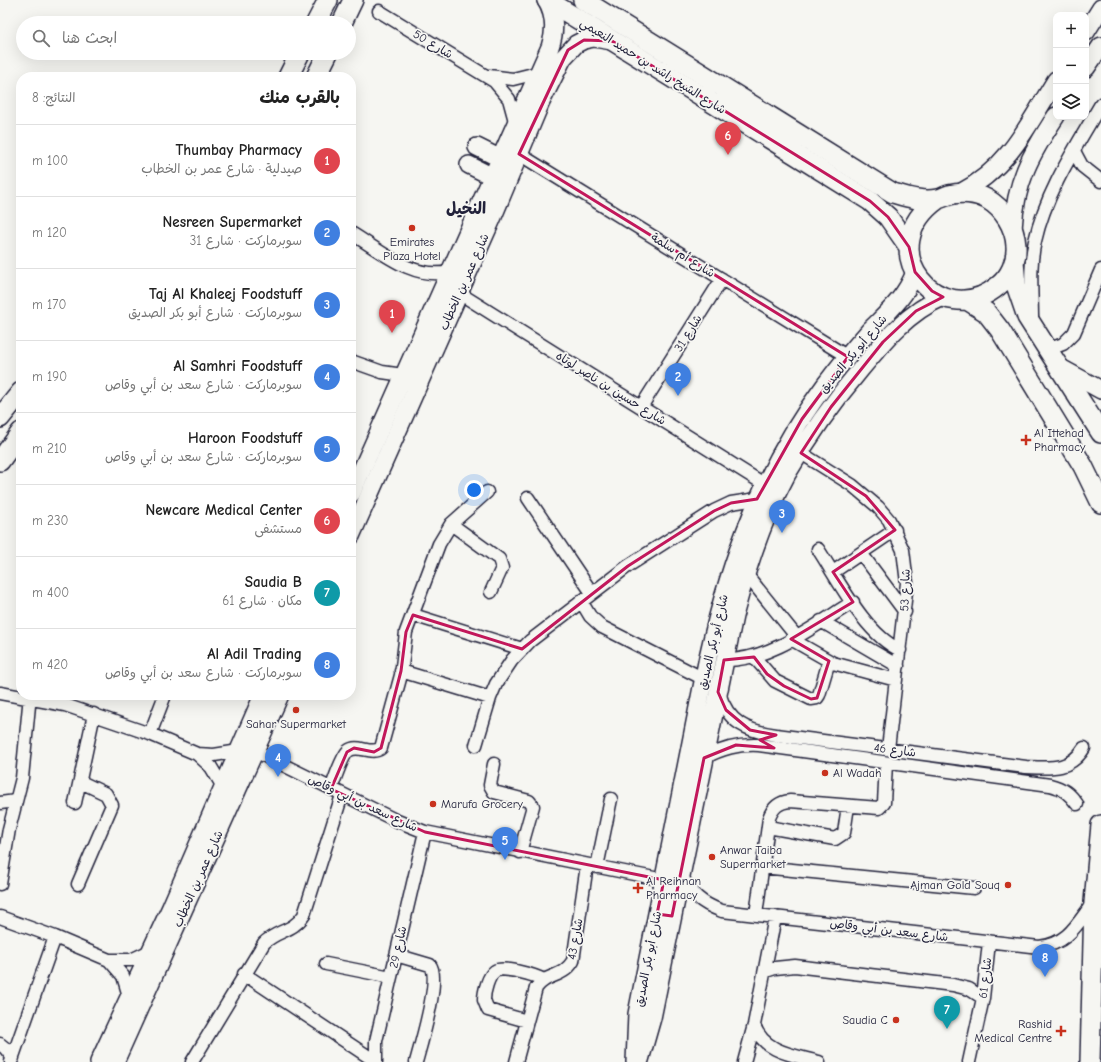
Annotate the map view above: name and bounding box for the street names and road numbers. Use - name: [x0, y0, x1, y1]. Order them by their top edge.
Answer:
- street label: شارع الشيخ راشد بن حميد النعيمي: [575, 15, 728, 120]
- street label: شارع 50: [410, 27, 455, 63]
- street label: شارع أم سلمة: [647, 230, 717, 282]
- street label: شارع عمر بن الخطاب: [436, 231, 493, 333]
- street label: شارع 31: [671, 312, 706, 355]
- street label: شارع أبو بكر الصديق: [816, 312, 891, 397]
- street label: شارع حسين بن ناصر لوتاه: [552, 348, 669, 429]
- street label: شارع 53: [897, 568, 915, 612]
- street label: شارع أبو بكر الصديق: [695, 593, 733, 692]
- street label: شارع 46: [873, 740, 917, 762]
- street label: شارع سعد بن أبي وقاص: [304, 771, 420, 838]
- street label: شارع عمر بن الخطاب: [170, 828, 227, 930]
- street label: شارع أبو بكر الصديق: [632, 910, 666, 1009]
- street label: شارع سعد بن أبي وقاص: [829, 916, 949, 948]
- street label: شارع 43: [564, 917, 587, 961]
- street label: شارع 29: [386, 925, 412, 970]
- street label: شارع 61: [976, 957, 996, 1000]

